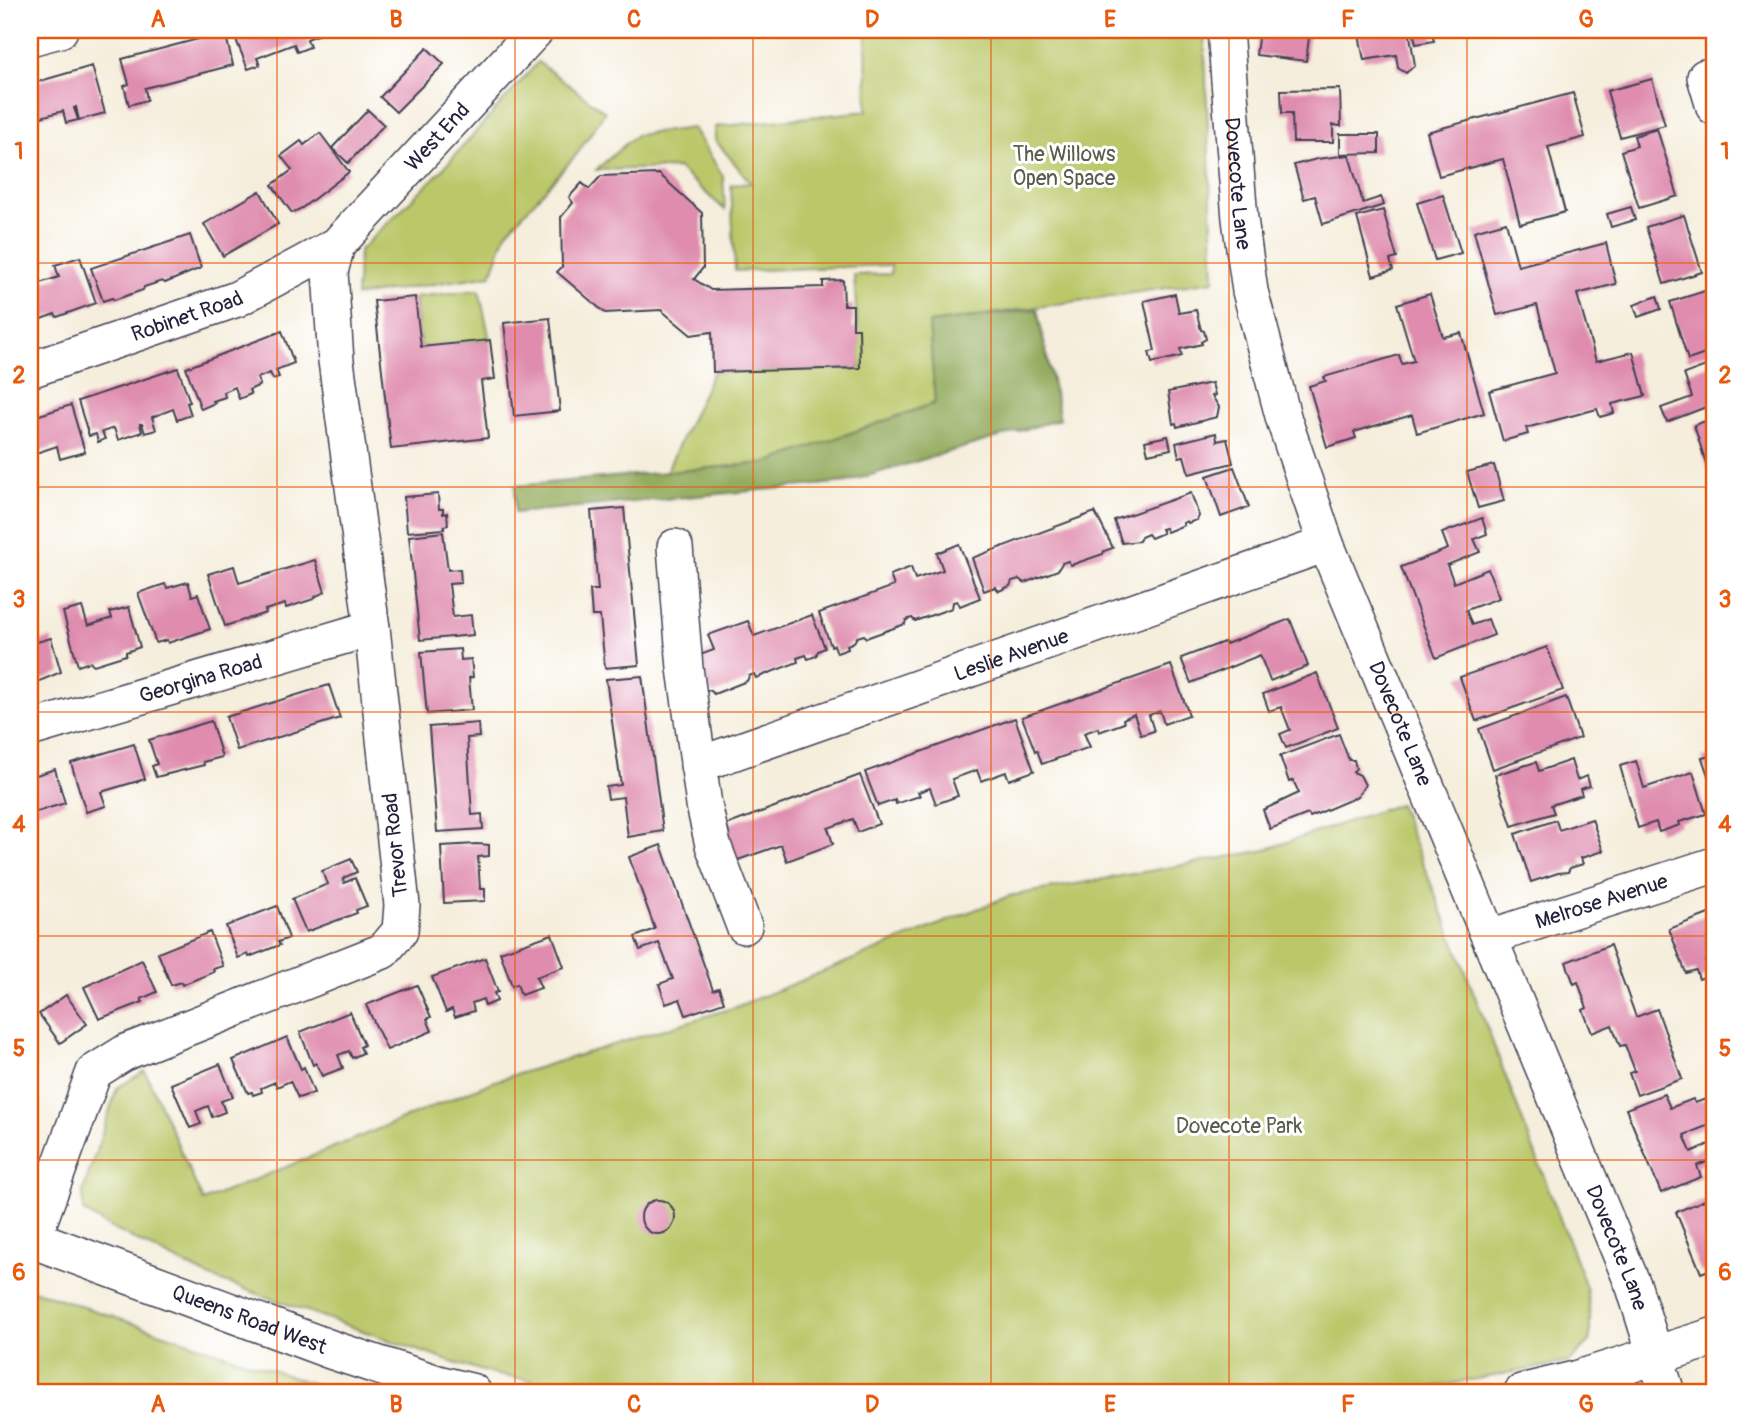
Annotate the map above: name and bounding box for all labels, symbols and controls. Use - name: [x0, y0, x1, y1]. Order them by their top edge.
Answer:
- text: A: [151, 5, 166, 34]
- text: B: [389, 5, 403, 34]
- text: C: [627, 5, 641, 34]
- text: D: [865, 5, 879, 34]
- text: E: [1104, 5, 1116, 34]
- text: F: [1341, 5, 1355, 34]
- text: G: [1578, 5, 1594, 34]
- street label: West End: [399, 97, 476, 177]
- street label: Dovecote Lane: [1218, 116, 1257, 252]
- text: 1: [15, 137, 24, 166]
- text: 1: [1721, 137, 1730, 166]
- park label: The Willows Open Space: [1013, 141, 1116, 192]
- street label: Robinet Road: [128, 285, 248, 348]
- text: 2: [13, 361, 26, 390]
- text: 2: [1719, 361, 1732, 390]
- text: 3: [13, 585, 25, 614]
- text: 3: [1719, 585, 1731, 614]
- street label: Leslie Avenue: [950, 622, 1073, 688]
- street label: Georgina Road: [136, 648, 266, 710]
- street label: Dovecote Lane: [1362, 657, 1438, 791]
- street label: Trevor Road: [377, 791, 414, 898]
- text: 4: [12, 810, 26, 839]
- text: 4: [1718, 810, 1732, 839]
- street label: Melrose Avenue: [1532, 868, 1672, 936]
- text: 5: [13, 1034, 25, 1063]
- text: 5: [1719, 1034, 1731, 1063]
- park label: Dovecote Park: [1176, 1113, 1302, 1140]
- street label: Dovecote Lane: [1579, 1181, 1654, 1314]
- text: 6: [12, 1258, 26, 1287]
- text: 6: [1718, 1258, 1732, 1287]
- street label: Queens Road West: [168, 1279, 331, 1361]
- text: A: [151, 1390, 166, 1419]
- text: B: [389, 1390, 403, 1419]
- text: C: [627, 1390, 641, 1419]
- text: D: [865, 1390, 879, 1419]
- text: E: [1104, 1390, 1116, 1419]
- text: F: [1341, 1390, 1355, 1419]
- text: G: [1578, 1390, 1594, 1419]

